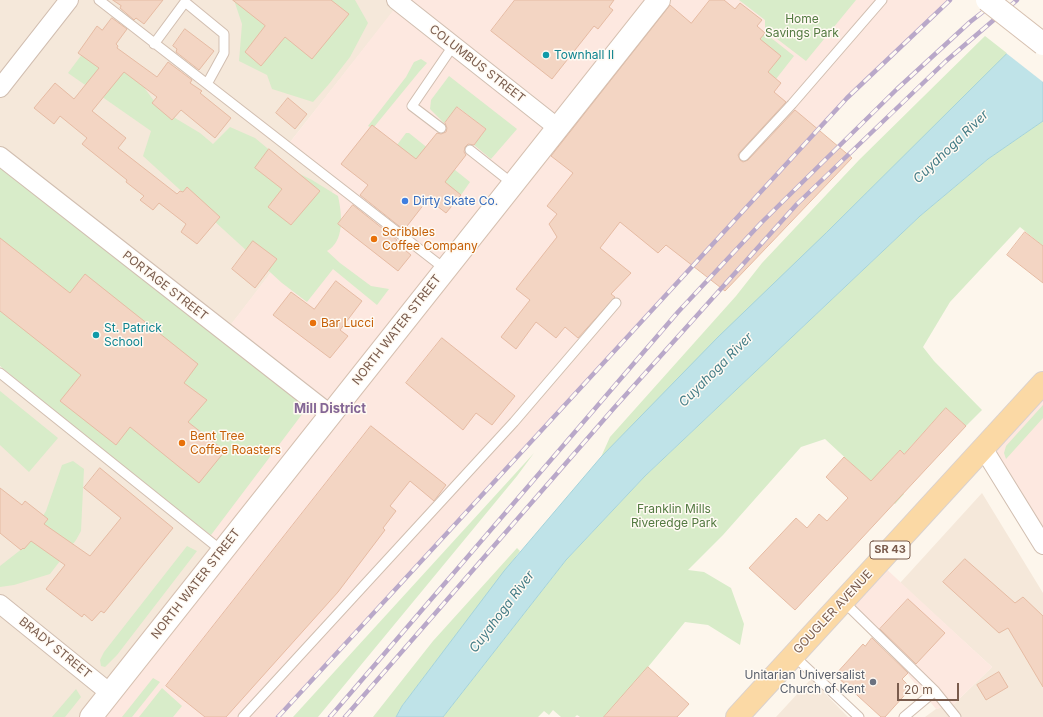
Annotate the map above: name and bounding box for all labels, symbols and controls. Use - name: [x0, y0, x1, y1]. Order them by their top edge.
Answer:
- park label: Home Savings Park: [765, 12, 839, 40]
- street label: COLUMBUS STREET: [426, 22, 528, 106]
- place label: Townhall II: [554, 48, 614, 62]
- marker: Townhall II: [541, 50, 551, 60]
- water label: Cuyahoga River: [910, 107, 992, 187]
- place label: Dirty Skate Co.: [413, 194, 498, 208]
- marker: Dirty Skate Co.: [400, 196, 410, 206]
- place label: Scribbles Coffee Company: [382, 225, 478, 253]
- marker: Scribbles Coffee Company: [369, 234, 379, 244]
- street label: PORTAGE STREET: [120, 248, 210, 324]
- street label: NORTH WATER STREET: [350, 272, 444, 388]
- place label: Bar Lucci: [321, 316, 374, 330]
- marker: Bar Lucci: [308, 318, 318, 328]
- place label: St. Patrick School: [104, 321, 162, 349]
- marker: St. Patrick School: [91, 330, 101, 340]
- water label: Cuyahoga River: [676, 330, 756, 410]
- district label: Mill District: [294, 401, 366, 417]
- place label: Bent Tree Coffee Roasters: [190, 429, 281, 457]
- marker: Bent Tree Coffee Roasters: [177, 438, 187, 448]
- park label: Franklin Mills Riveredge Park: [631, 502, 717, 530]
- street label: NORTH WATER STREET: [149, 526, 243, 642]
- road number: SR 43: [870, 541, 910, 559]
- street label: GOUGLER AVENUE: [790, 567, 876, 657]
- water label: Cuyahoga River: [466, 568, 538, 656]
- street label: BRADY STREET: [16, 614, 94, 682]
- place label: Unitarian Universalist Church of Kent: [744, 668, 865, 696]
- scale bar: [899, 675, 961, 701]
- marker: Unitarian Universalist Church of Kent: [868, 677, 878, 687]
- text: 20 m: [904, 682, 933, 697]

